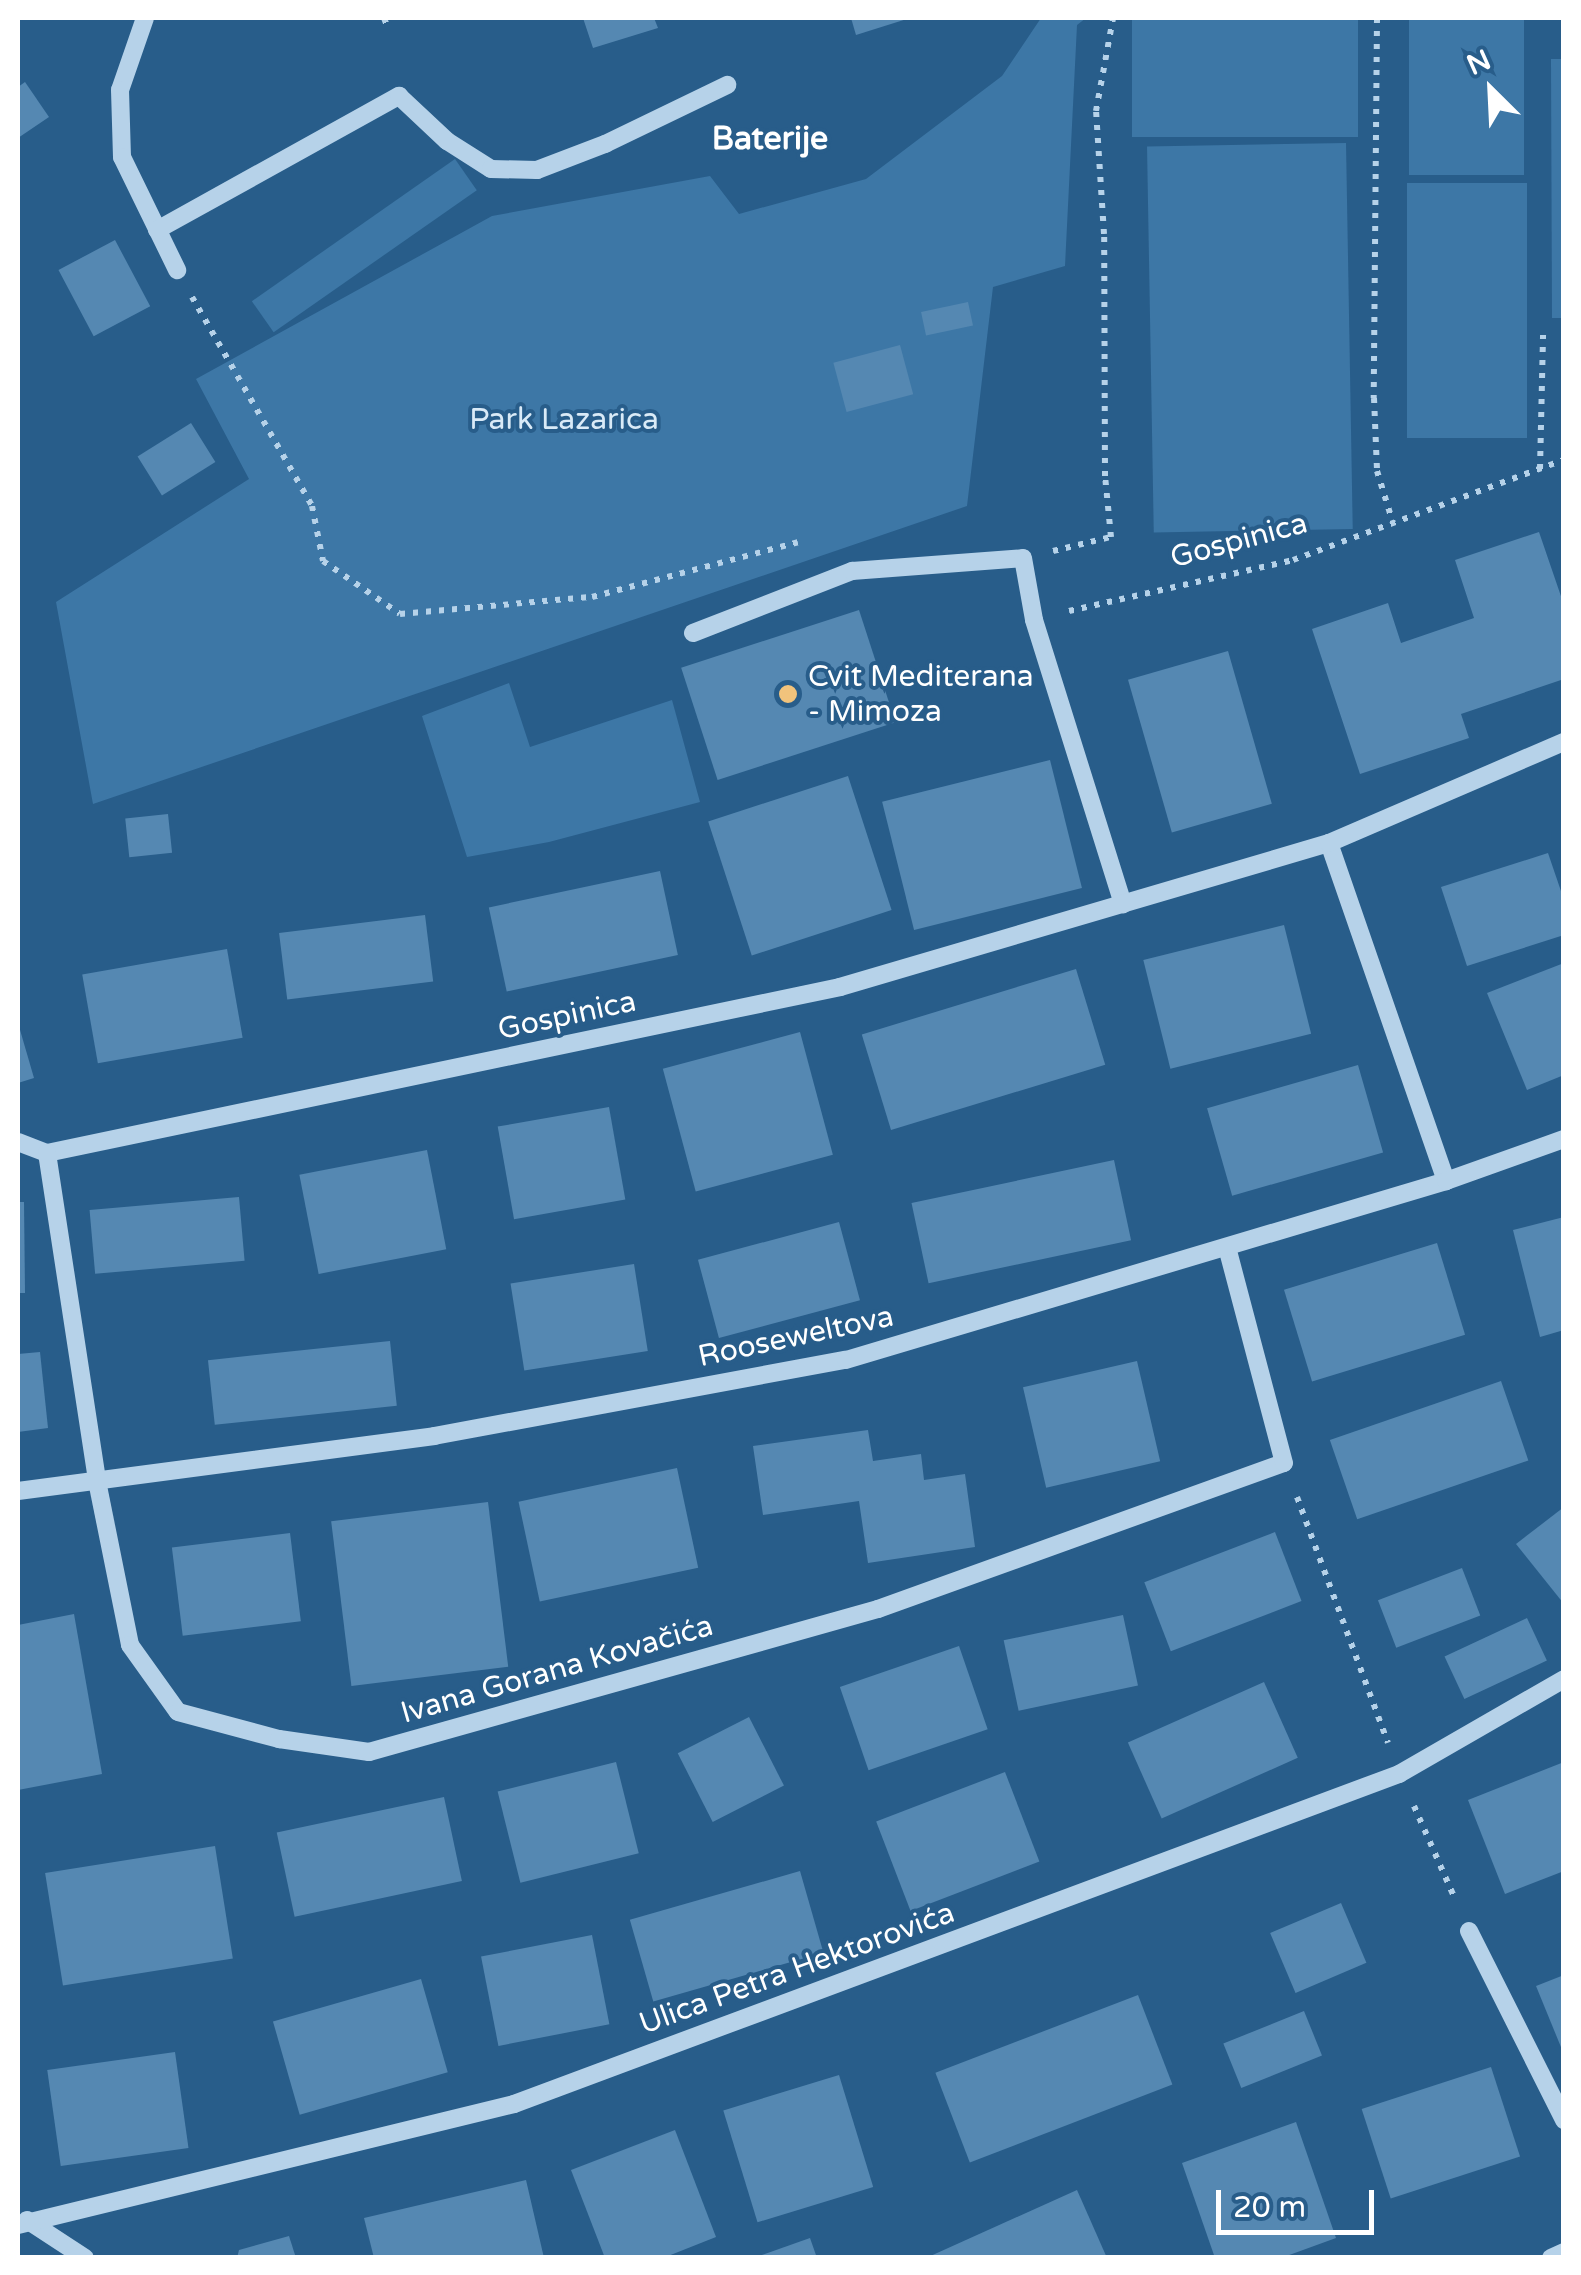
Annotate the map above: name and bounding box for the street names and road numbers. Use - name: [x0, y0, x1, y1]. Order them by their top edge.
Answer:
- street label: Gospinica: [1167, 505, 1311, 577]
- street label: Gospinica: [495, 984, 639, 1048]
- street label: Rooseweltova: [695, 1299, 897, 1375]
- street label: Ivana Gorana Kovačića: [397, 1608, 717, 1732]
- street label: Ulica Petra Hektorovića: [635, 1895, 959, 2043]

